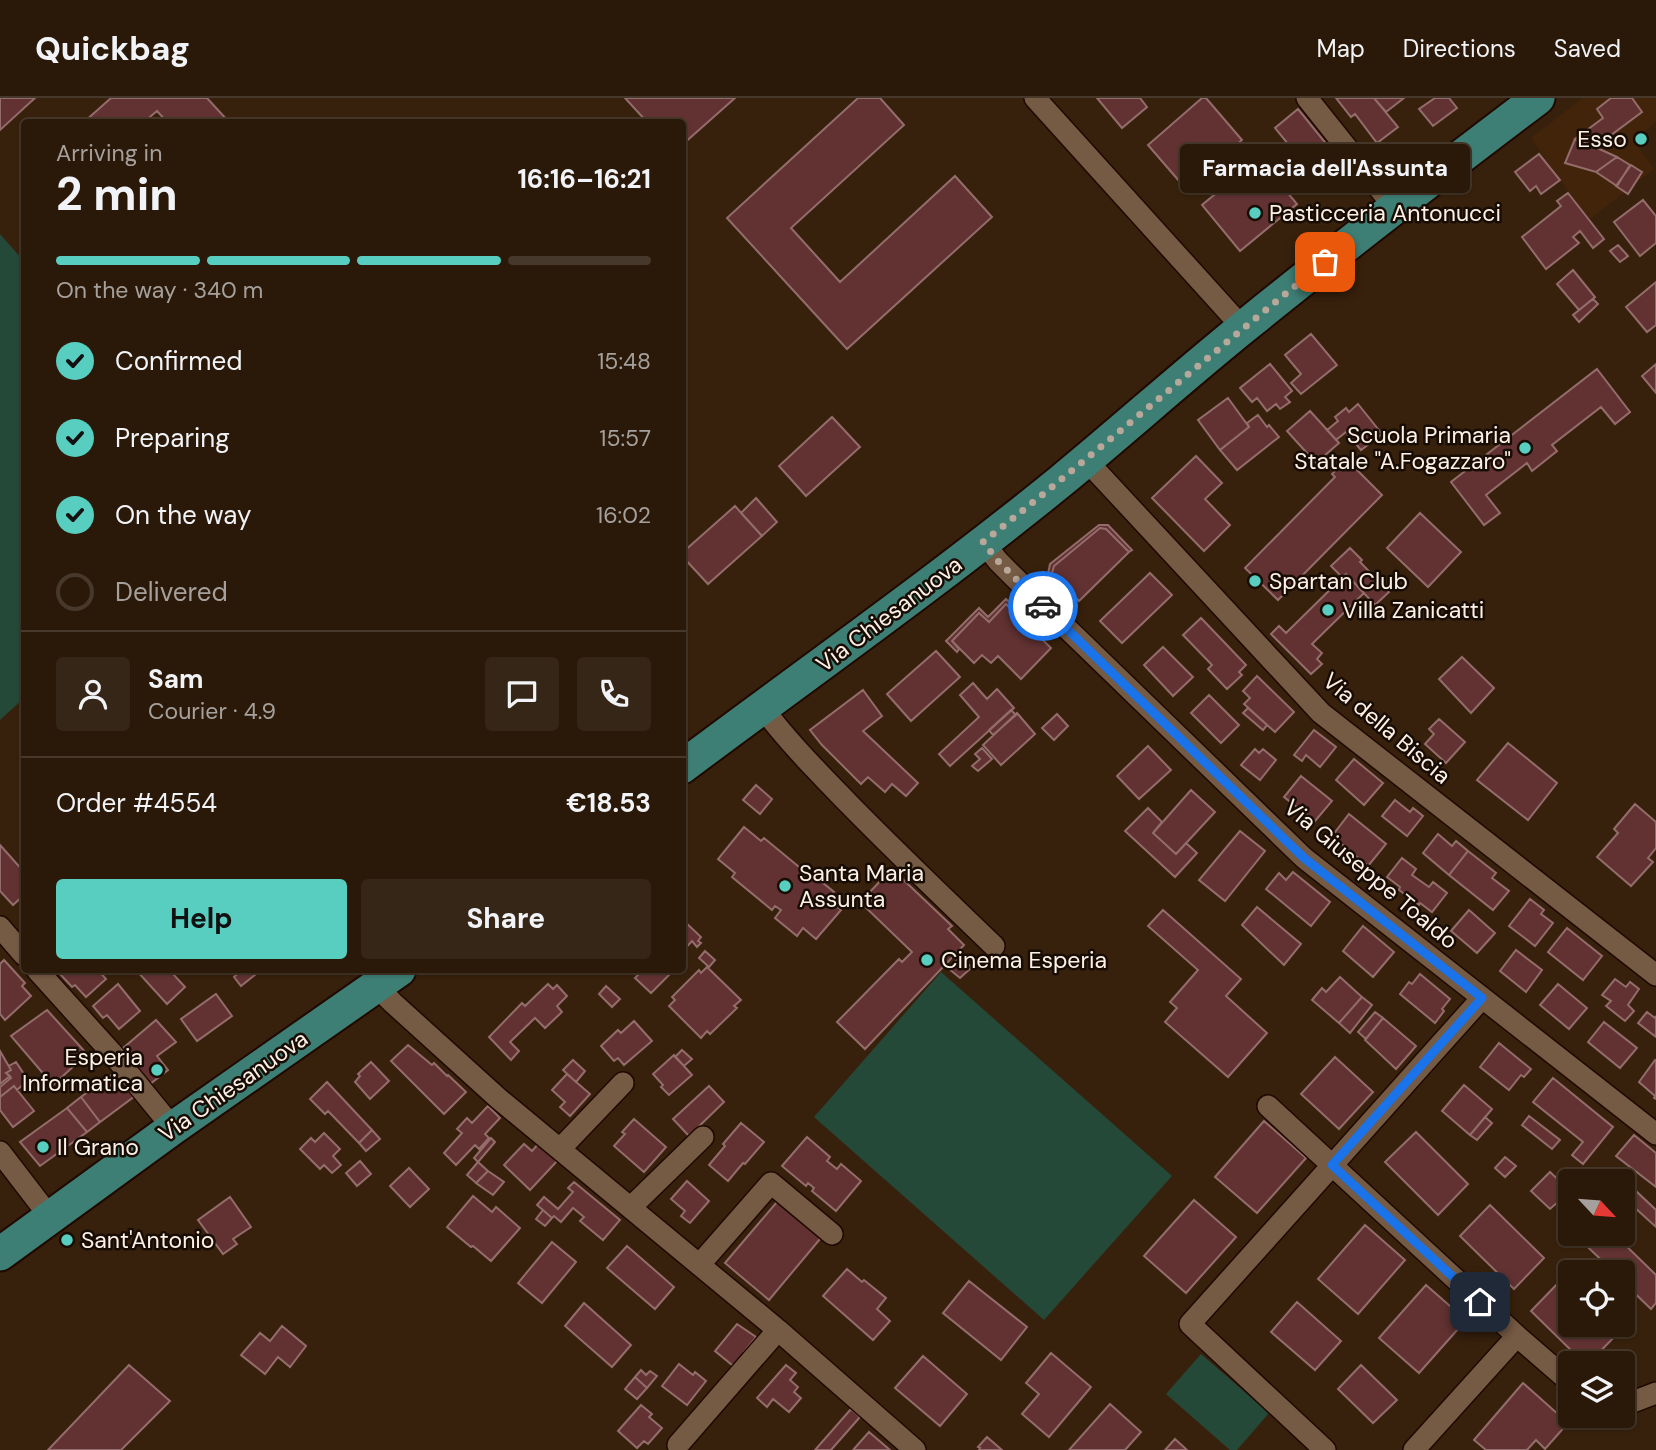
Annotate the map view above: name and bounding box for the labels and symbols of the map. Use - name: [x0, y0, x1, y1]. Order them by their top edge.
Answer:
- place label: Esso: [1577, 124, 1627, 154]
- marker: Esso: [1633, 131, 1649, 147]
- callout: Farmacia dell'Assunta: [1180, 143, 1470, 192]
- place label: Pasticceria Antonucci: [1269, 198, 1501, 228]
- marker: Pasticceria Antonucci: [1247, 205, 1263, 221]
- pin: [1295, 232, 1355, 292]
- place label: Scuola Primaria Statale "A.Fogazzaro": [1294, 420, 1511, 476]
- marker: Scuola Primaria Statale "A.Fogazzaro": [1517, 440, 1533, 456]
- street label: Via Chiesanuova: [810, 549, 968, 679]
- place label: Spartan Club: [1269, 566, 1408, 596]
- courier: [1008, 571, 1078, 641]
- marker: Spartan Club: [1247, 573, 1263, 589]
- place label: Villa Zanicatti: [1342, 595, 1484, 625]
- marker: Villa Zanicatti: [1320, 602, 1336, 618]
- street label: Via della Biscia: [1317, 666, 1457, 790]
- street label: Via Giuseppe Toaldo: [1278, 792, 1464, 956]
- place label: Santa Maria Assunta: [799, 858, 924, 914]
- marker: Santa Maria Assunta: [777, 878, 793, 894]
- place label: Cinema Esperia: [941, 945, 1107, 975]
- marker: Cinema Esperia: [919, 952, 935, 968]
- street label: Via Chiesanuova: [153, 1023, 313, 1149]
- place label: Esperia Informatica: [22, 1042, 143, 1098]
- marker: Esperia Informatica: [149, 1062, 165, 1078]
- place label: Il Grano: [57, 1132, 139, 1162]
- marker: Il Grano: [35, 1139, 51, 1155]
- north arrow: [1558, 1169, 1634, 1246]
- place label: Sant'Antonio: [81, 1225, 215, 1255]
- marker: Sant'Antonio: [59, 1232, 75, 1248]
- pin: [1450, 1272, 1510, 1332]

